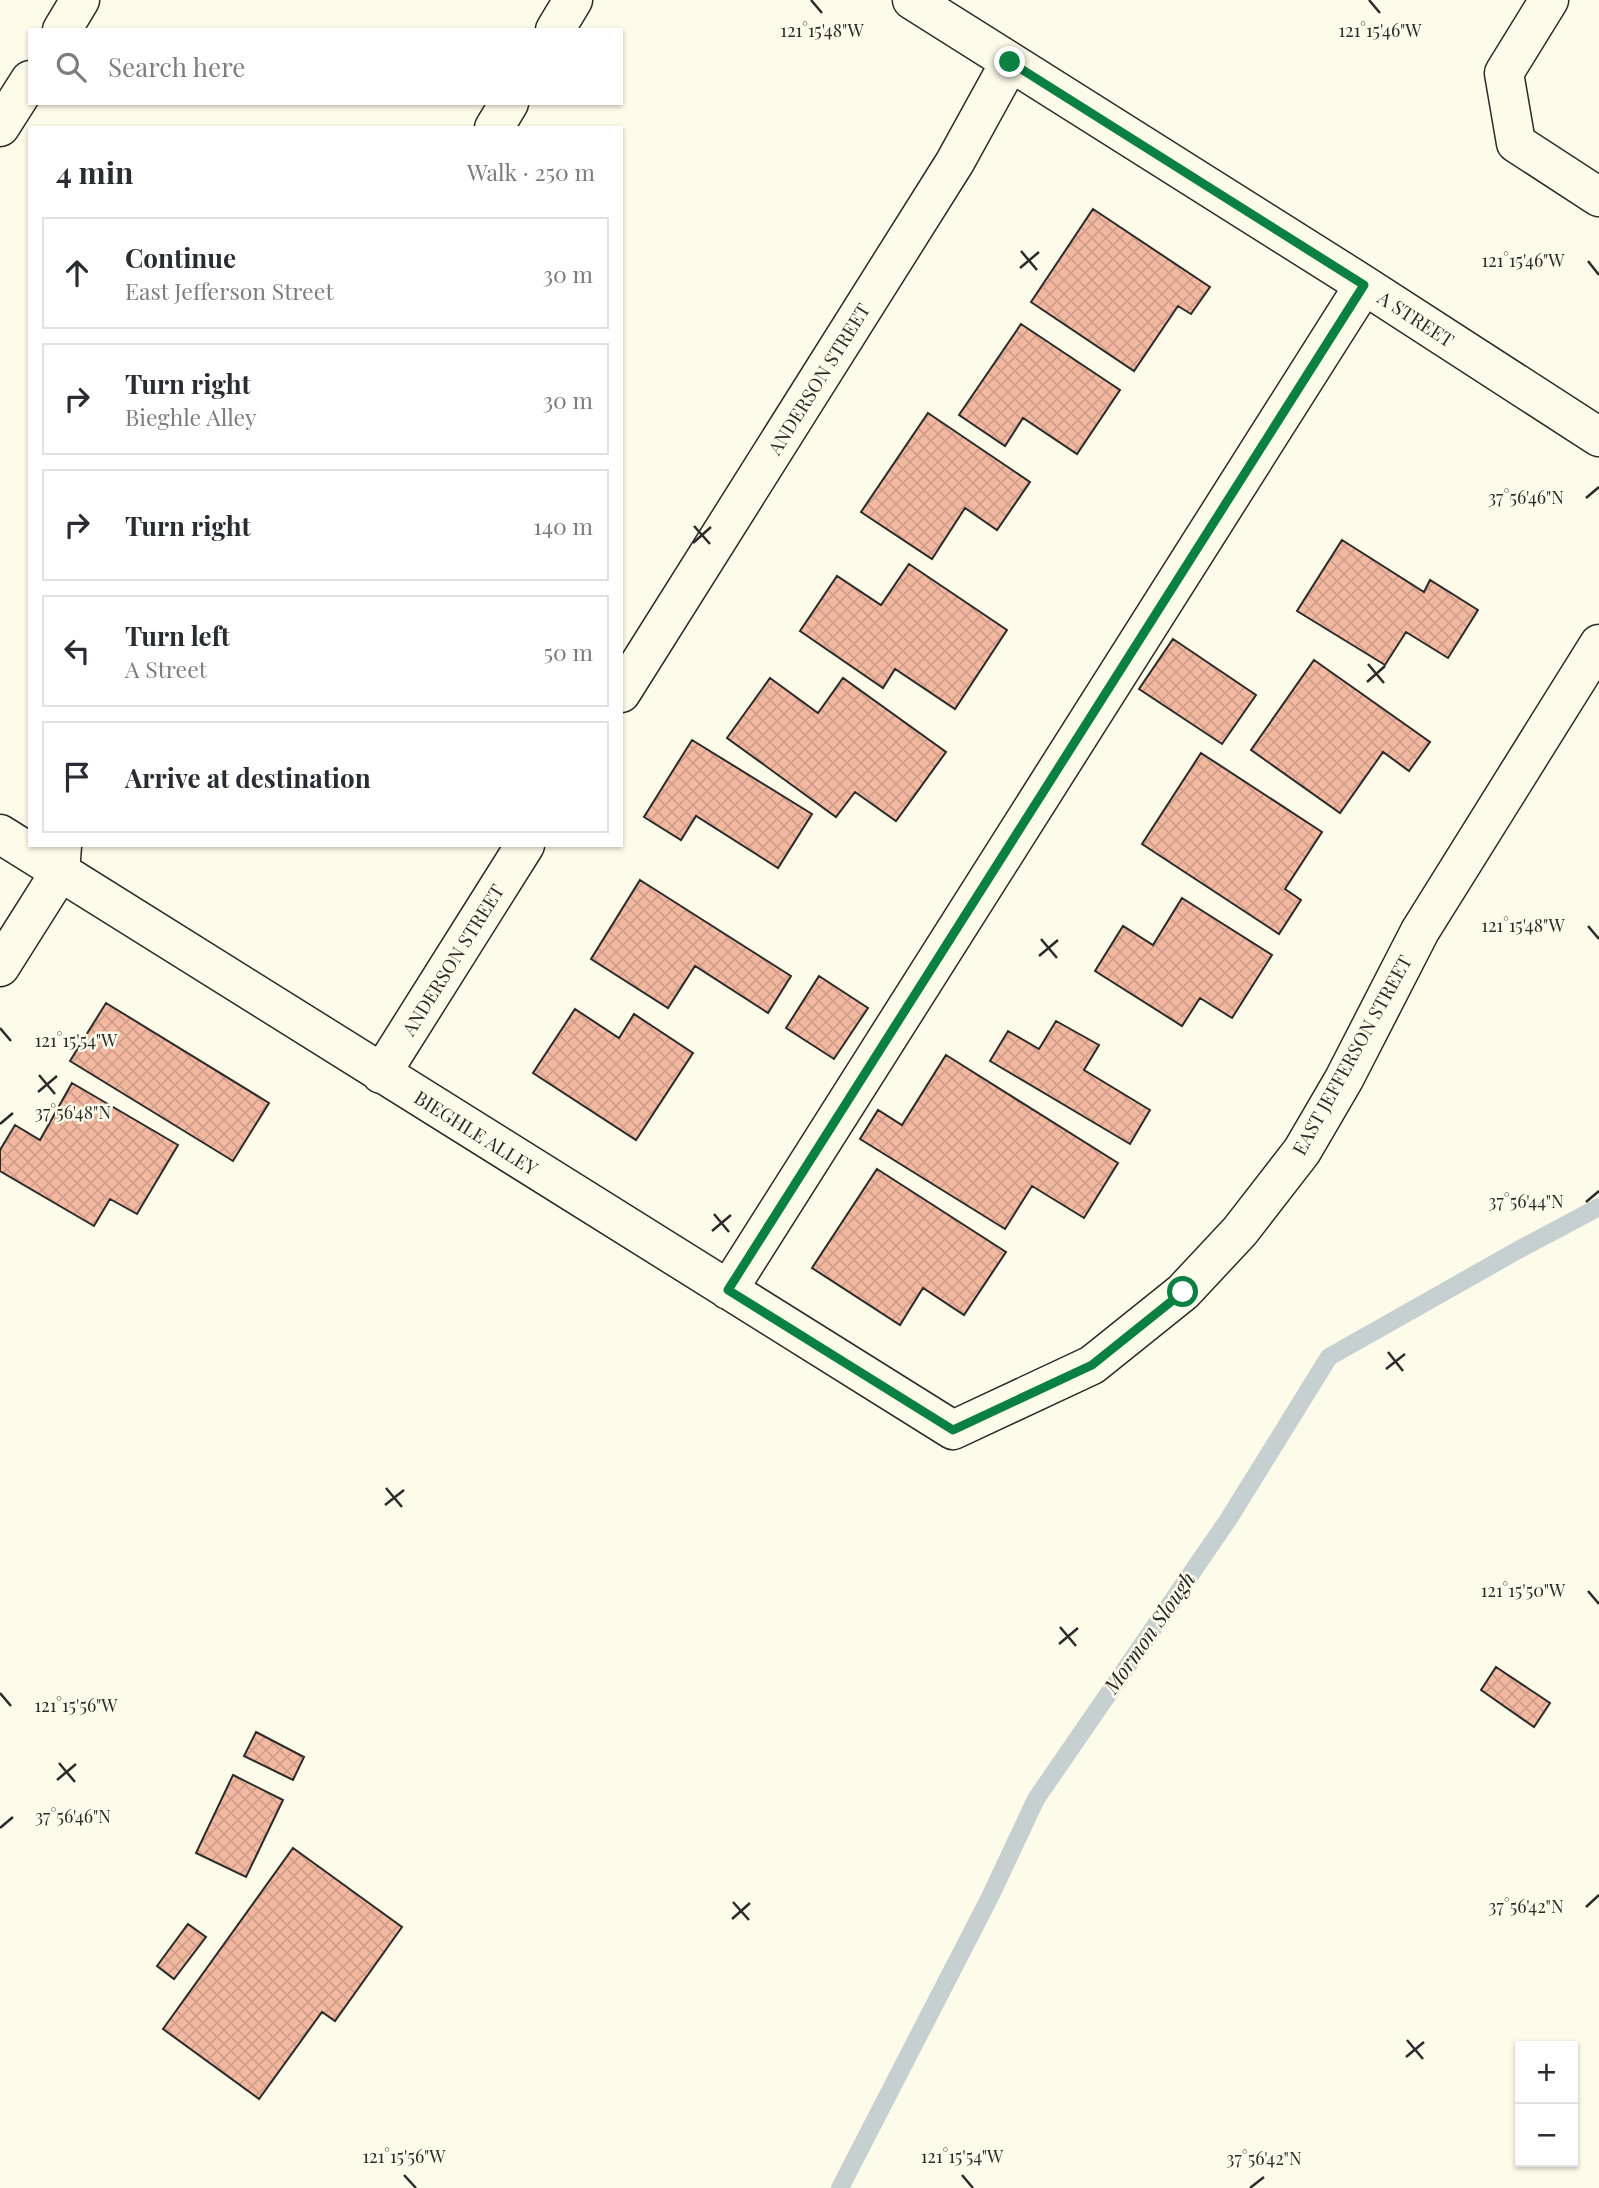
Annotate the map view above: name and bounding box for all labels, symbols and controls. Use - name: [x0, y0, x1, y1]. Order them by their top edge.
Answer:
- text: 121°15'48"W: [780, 18, 864, 42]
- text: 121°15'46"W: [1338, 18, 1422, 42]
- search box: [28, 28, 623, 105]
- route end: [994, 46, 1025, 77]
- icon: search: [52, 48, 90, 86]
- text: Search here: [108, 49, 245, 84]
- text: 4 min: [56, 152, 134, 192]
- text: Walk · 250 m: [467, 156, 595, 187]
- text: Continue: [125, 240, 236, 275]
- text: 121°15'46"W: [1481, 248, 1565, 272]
- icon: ahead: [58, 254, 96, 292]
- text: 30 m: [543, 258, 593, 289]
- text: East Jefferson Street: [125, 275, 334, 306]
- street label: A STREET: [1373, 283, 1460, 353]
- street label: ANDERSON STREET: [760, 298, 875, 460]
- text: Turn right: [125, 366, 251, 401]
- icon: right: [58, 380, 96, 418]
- text: 30 m: [543, 384, 593, 415]
- text: Bieghle Alley: [125, 401, 257, 432]
- text: 37°56'46"N: [1488, 485, 1564, 509]
- icon: right: [58, 506, 96, 544]
- text: Turn right: [125, 508, 251, 543]
- text: 140 m: [533, 510, 593, 541]
- text: Turn left: [125, 618, 230, 653]
- icon: left: [58, 632, 96, 670]
- text: 50 m: [544, 636, 593, 667]
- text: A Street: [125, 653, 207, 684]
- icon: arrive: [58, 758, 96, 796]
- text: Arrive at destination: [125, 760, 371, 795]
- street label: ANDERSON STREET: [394, 879, 509, 1041]
- text: 121°15'48"W: [1481, 913, 1565, 937]
- street label: EAST JEFFERSON STREET: [1285, 950, 1417, 1159]
- text: 121°15'54"W: [35, 1028, 118, 1052]
- street label: BIEGHLE ALLEY: [410, 1084, 544, 1181]
- text: 37°56'48"N: [35, 1100, 111, 1124]
- text: 37°56'44"N: [1488, 1189, 1564, 1213]
- route start: [1167, 1276, 1198, 1307]
- water label: Mormon Slough: [1096, 1566, 1201, 1699]
- text: 121°15'50"W: [1481, 1578, 1566, 1602]
- text: 121°15'56"W: [34, 1693, 118, 1717]
- text: 37°56'46"N: [35, 1804, 111, 1828]
- text: 37°56'42"N: [1488, 1894, 1564, 1918]
- map controls: [1515, 2041, 1578, 2167]
- button: +: [1515, 2041, 1578, 2104]
- button: −: [1515, 2104, 1578, 2167]
- text: 121°15'56"W: [362, 2144, 446, 2168]
- text: 121°15'54"W: [921, 2144, 1004, 2168]
- text: 37°56'42"N: [1226, 2146, 1302, 2170]

